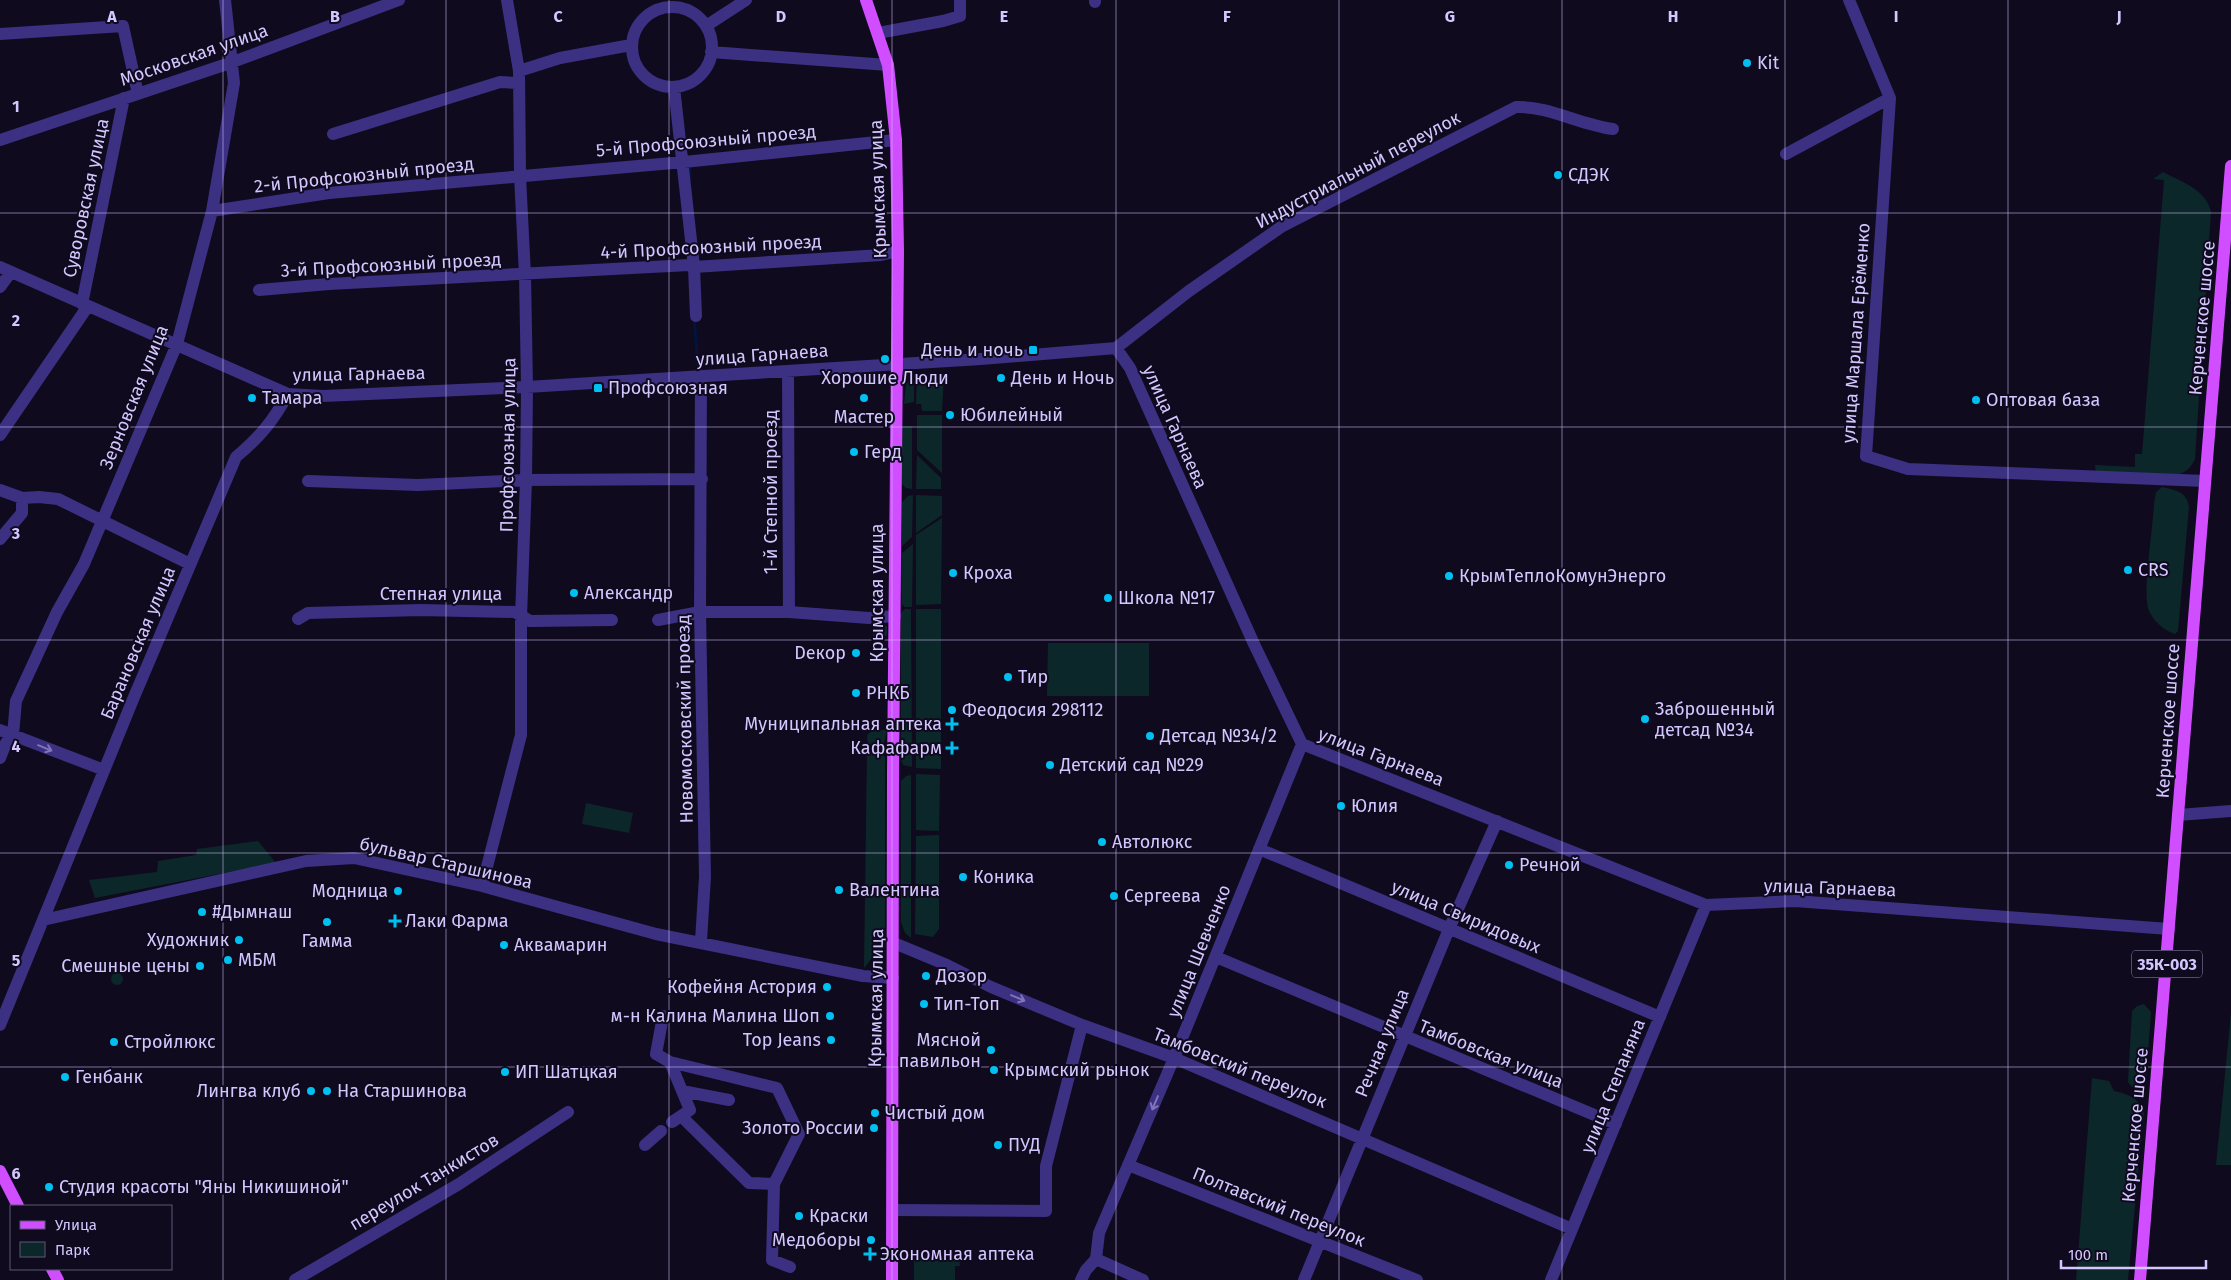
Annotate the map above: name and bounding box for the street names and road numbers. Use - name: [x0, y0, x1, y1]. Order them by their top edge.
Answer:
- street label: Московская улица: [117, 19, 271, 91]
- street label: Индустриальный переулок: [1252, 106, 1465, 233]
- street label: Суворовская улица: [58, 116, 114, 280]
- street label: Крымская улица: [865, 119, 891, 259]
- street label: 5-й Профсоюзный проезд: [595, 120, 817, 162]
- street label: 2-й Профсоюзный проезд: [253, 153, 475, 197]
- street label: улица Маршала Ерёменко: [1837, 222, 1875, 444]
- street label: 4-й Профсоюзный проезд: [600, 230, 822, 264]
- street label: Керченское шоссе: [2184, 240, 2220, 396]
- street label: 3-й Профсоюзный проезд: [280, 248, 502, 282]
- street label: Зерновская улица: [95, 322, 173, 472]
- street label: улица Гарнаева: [695, 339, 829, 371]
- street label: Профсоюзная улица: [495, 357, 521, 533]
- street label: улица Гарнаева: [292, 362, 426, 386]
- street label: улица Гарнаева: [1138, 362, 1212, 492]
- street label: 1-й Степной проезд: [760, 410, 782, 574]
- street label: Крымская улица: [866, 524, 888, 662]
- street label: Барановская улица: [96, 563, 180, 723]
- street label: Степная улица: [380, 583, 502, 605]
- street label: Новомосковский проезд: [672, 614, 698, 824]
- street label: Керченское шоссе: [2152, 643, 2184, 799]
- street label: улица Гарнаева: [1315, 723, 1447, 791]
- street label: бульвар Старшинова: [357, 832, 535, 894]
- street label: улица Гарнаева: [1763, 875, 1897, 901]
- street label: улица Свиридовых: [1388, 876, 1544, 958]
- street label: улица Шевченко: [1162, 881, 1236, 1021]
- street label: Крымская улица: [864, 928, 888, 1068]
- road number: 35К-003: [2132, 951, 2202, 978]
- street label: Речная улица: [1350, 986, 1414, 1100]
- street label: Тамбовская улица: [1416, 1015, 1566, 1093]
- street label: улица Степаняна: [1576, 1016, 1650, 1156]
- street label: Тамбовский переулок: [1150, 1023, 1331, 1113]
- street label: Керченское шоссе: [2117, 1047, 2153, 1203]
- street label: переулок Танкистов: [345, 1129, 503, 1235]
- street label: Полтавский переулок: [1189, 1162, 1369, 1252]

